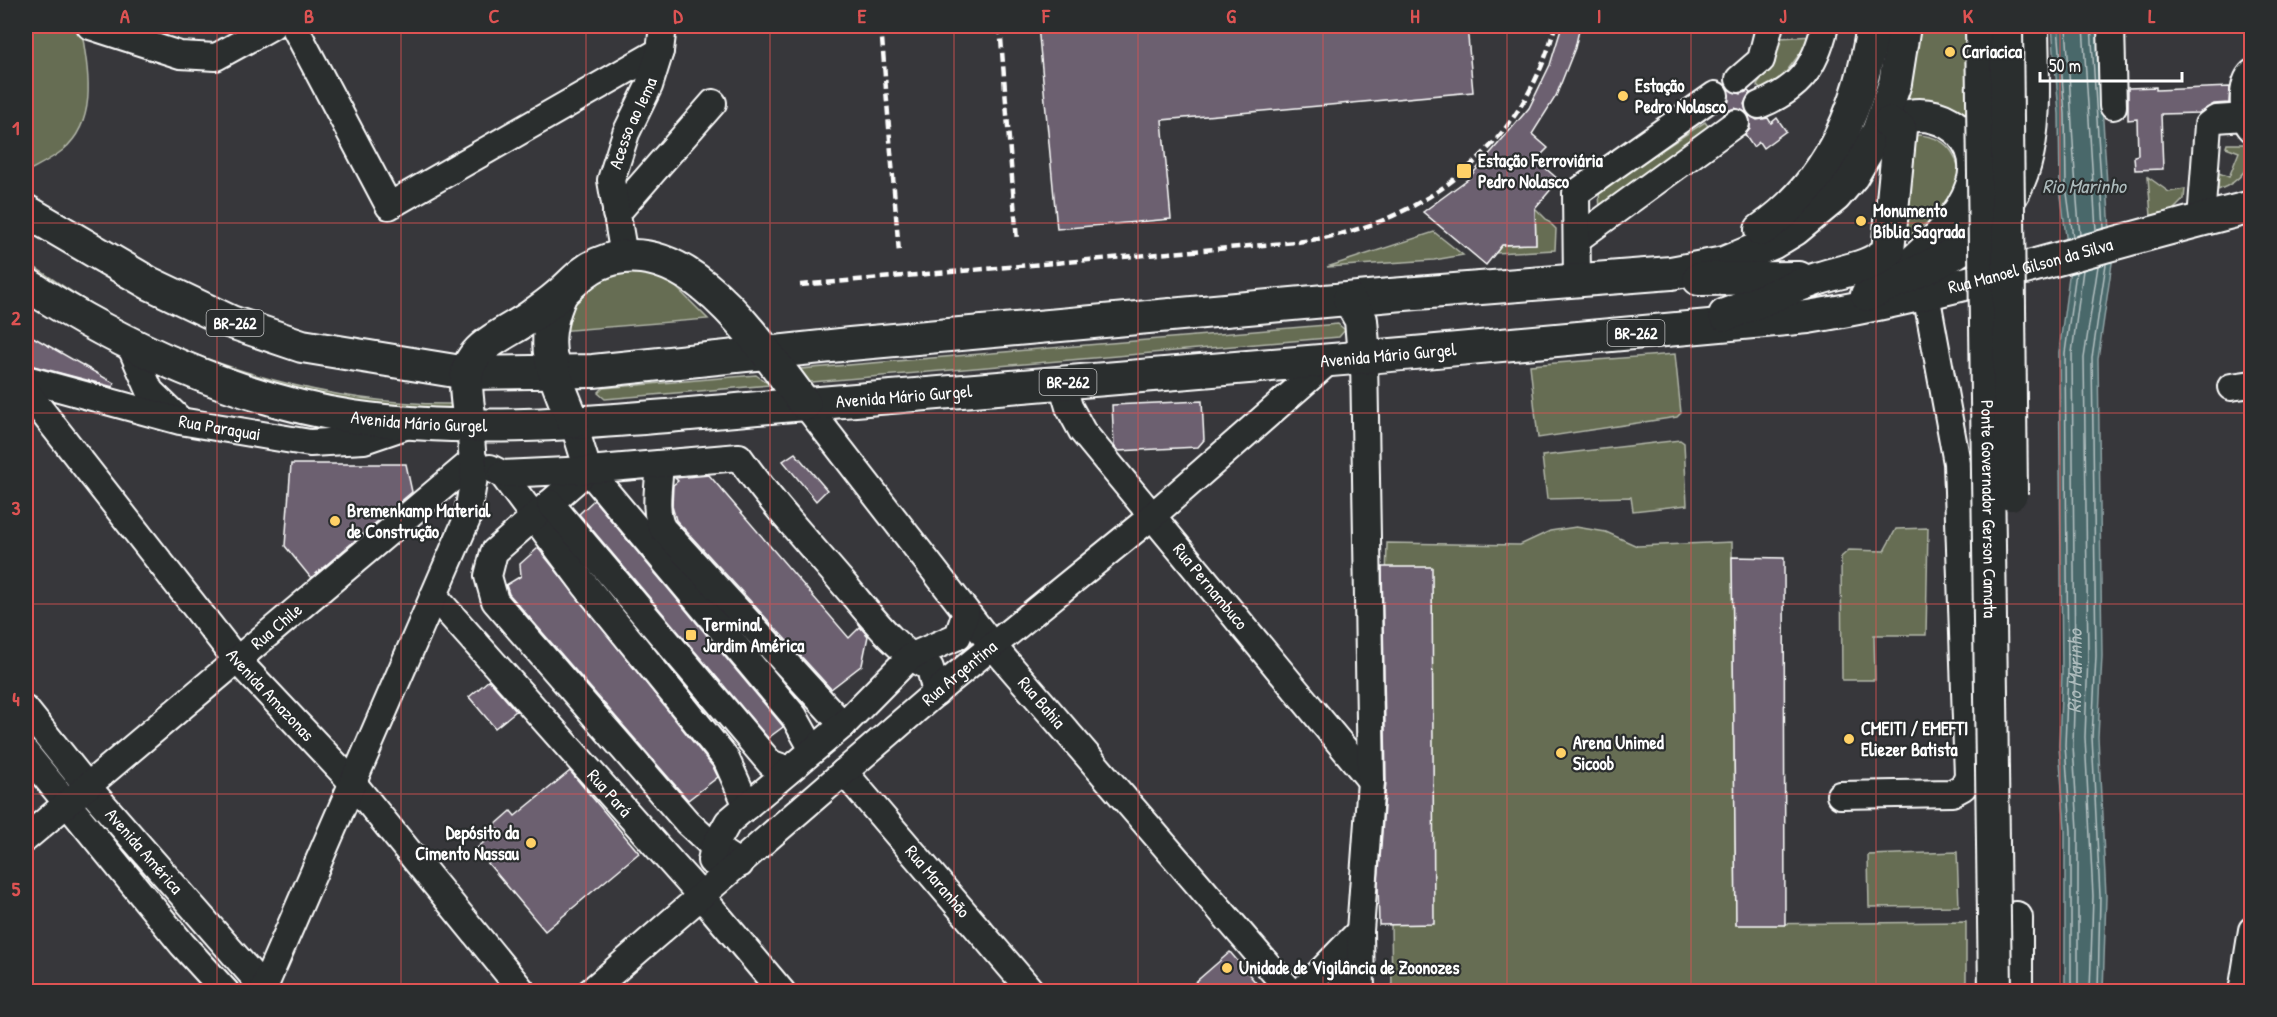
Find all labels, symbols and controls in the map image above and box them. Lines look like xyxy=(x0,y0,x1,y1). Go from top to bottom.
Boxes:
text: A xyxy=(120,2,130,29)
text: B xyxy=(304,2,314,29)
text: C xyxy=(489,2,500,29)
text: D xyxy=(673,2,683,29)
text: E xyxy=(858,2,867,29)
text: F xyxy=(1041,2,1051,29)
text: G xyxy=(1226,2,1236,29)
text: H xyxy=(1410,2,1420,29)
text: I xyxy=(1597,2,1601,29)
text: J xyxy=(1779,2,1787,29)
text: K xyxy=(1963,2,1974,29)
text: L xyxy=(2148,2,2156,29)
place label: Cariacica xyxy=(1962,39,2023,64)
marker: Cariacica xyxy=(1943,45,1957,59)
scale bar xyxy=(2040,45,2182,83)
text: 50 m xyxy=(2049,53,2081,78)
place label: Estação Pedro Nolasco xyxy=(1635,73,1727,119)
street label: Acesso ao Iema xyxy=(602,75,663,172)
marker: Estação Pedro Nolasco xyxy=(1616,89,1630,103)
text: 1 xyxy=(12,114,20,141)
place label: Estação Ferroviária Pedro Nolasco xyxy=(1478,148,1604,194)
marker: Estação Ferroviária Pedro Nolasco xyxy=(1455,162,1473,180)
water label: Rio Marinho xyxy=(2042,172,2128,199)
place label: Monumento Bíblia Sagrada xyxy=(1873,198,1966,245)
marker: Monumento Bíblia Sagrada xyxy=(1854,214,1868,228)
street label: Rua Manoel Gilson da Silva xyxy=(1946,231,2116,299)
text: 2 xyxy=(11,304,21,331)
road number: BR-262 xyxy=(206,310,264,336)
road number: BR-262 xyxy=(1608,320,1664,346)
street label: Avenida Mário Gurgel xyxy=(1319,336,1458,373)
road number: BR-262 xyxy=(1040,369,1096,395)
street label: Avenida Mário Gurgel xyxy=(835,378,973,414)
street label: Ponte Governador Gerson Camata xyxy=(1975,400,2003,618)
street label: Avenida Mário Gurgel xyxy=(350,404,488,438)
street label: Rua Paraguai xyxy=(177,408,263,446)
text: 3 xyxy=(12,494,21,521)
place label: Bremenkamp Material de Construção xyxy=(347,498,492,544)
marker: Bremenkamp Material de Construção xyxy=(328,514,342,528)
street label: Rua Pernambuco xyxy=(1168,538,1254,635)
street label: Rua Chile xyxy=(245,597,307,655)
place label: Terminal Jardim América xyxy=(702,612,805,658)
water label: Rio Marinho xyxy=(2060,627,2088,713)
marker: Terminal Jardim América xyxy=(684,628,698,642)
street label: Rua Argentina xyxy=(916,634,1002,711)
street label: Avenida Amazonas xyxy=(220,643,320,747)
street label: Rua Bahia xyxy=(1012,671,1071,734)
text: 4 xyxy=(12,685,20,712)
place label: CMEITI / EMEFTI Eliezer Batista xyxy=(1861,716,1968,762)
place label: Arena Unimed Sicoob xyxy=(1573,730,1664,776)
marker: CMEITI / EMEFTI Eliezer Batista xyxy=(1842,732,1856,746)
marker: Arena Unimed Sicoob xyxy=(1554,746,1568,760)
street label: Rua Pará xyxy=(582,763,638,822)
street label: Avenida América xyxy=(100,802,189,899)
place label: Depósito da Cimento Nassau xyxy=(415,820,520,866)
marker: Depósito da Cimento Nassau xyxy=(524,836,538,850)
street label: Rua Maranhão xyxy=(900,839,976,923)
text: 5 xyxy=(12,875,21,902)
place label: Unidade de Vigilância de Zoonozes xyxy=(1239,955,1459,981)
marker: Unidade de Vigilância de Zoonozes xyxy=(1220,961,1234,975)

